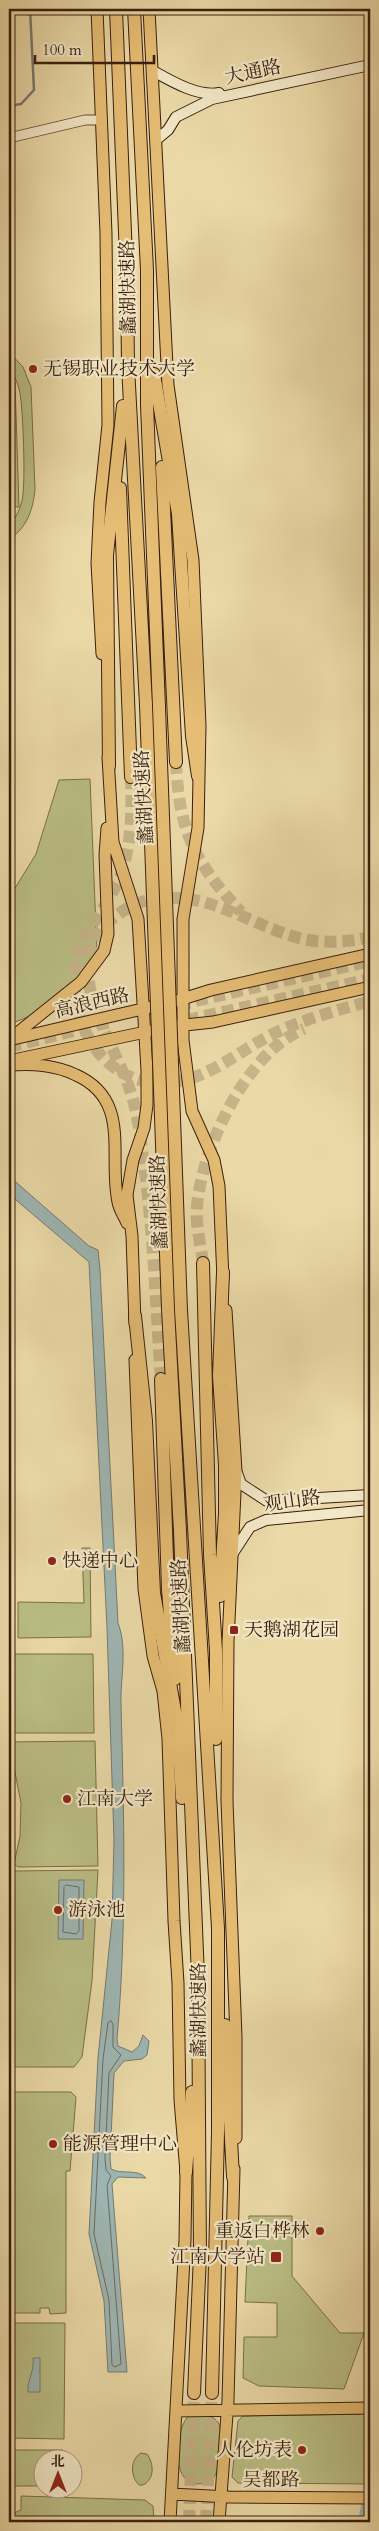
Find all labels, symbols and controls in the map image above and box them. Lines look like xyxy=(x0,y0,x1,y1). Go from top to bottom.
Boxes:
scale bar xyxy=(35,32,154,64)
text: 100 m xyxy=(42,40,82,60)
street label: 大通路 xyxy=(222,53,284,91)
street label: 蠡湖快速路 xyxy=(114,239,142,335)
place label: 无锡职业技术大学 xyxy=(43,356,195,382)
marker: 无锡职业技术大学 xyxy=(27,363,39,375)
street label: 蠡湖快速路 xyxy=(129,749,159,845)
street label: 高浪西路 xyxy=(52,982,132,1024)
street label: 蠡湖快速路 xyxy=(144,1154,174,1250)
street label: 观山路 xyxy=(262,1484,322,1518)
place label: 快递中心 xyxy=(62,1548,138,1574)
marker: 快递中心 xyxy=(46,1555,58,1567)
street label: 蠡湖快速路 xyxy=(166,1558,196,1654)
place label: 天鹅湖花园 xyxy=(244,1617,339,1643)
marker: 天鹅湖花园 xyxy=(228,1624,240,1636)
place label: 江南大学 xyxy=(77,1786,153,1812)
marker: 江南大学 xyxy=(61,1793,73,1805)
place label: 游泳池 xyxy=(68,1897,125,1923)
marker: 游泳池 xyxy=(52,1904,64,1916)
street label: 蠡湖快速路 xyxy=(186,1962,212,2058)
place label: 能源管理中心 xyxy=(63,2131,177,2157)
marker: 能源管理中心 xyxy=(47,2138,59,2150)
place label: 重返白桦林 xyxy=(215,2218,310,2244)
marker: 重返白桦林 xyxy=(314,2225,326,2237)
place label: 江南大学站 xyxy=(170,2244,265,2270)
marker: 江南大学站 xyxy=(269,2250,283,2264)
place label: 人伦坊表 xyxy=(216,2437,292,2463)
marker: 人伦坊表 xyxy=(296,2444,308,2456)
north arrow xyxy=(32,2448,82,2498)
text: 北 xyxy=(51,2452,65,2471)
street label: 吴都路 xyxy=(242,2467,300,2493)

